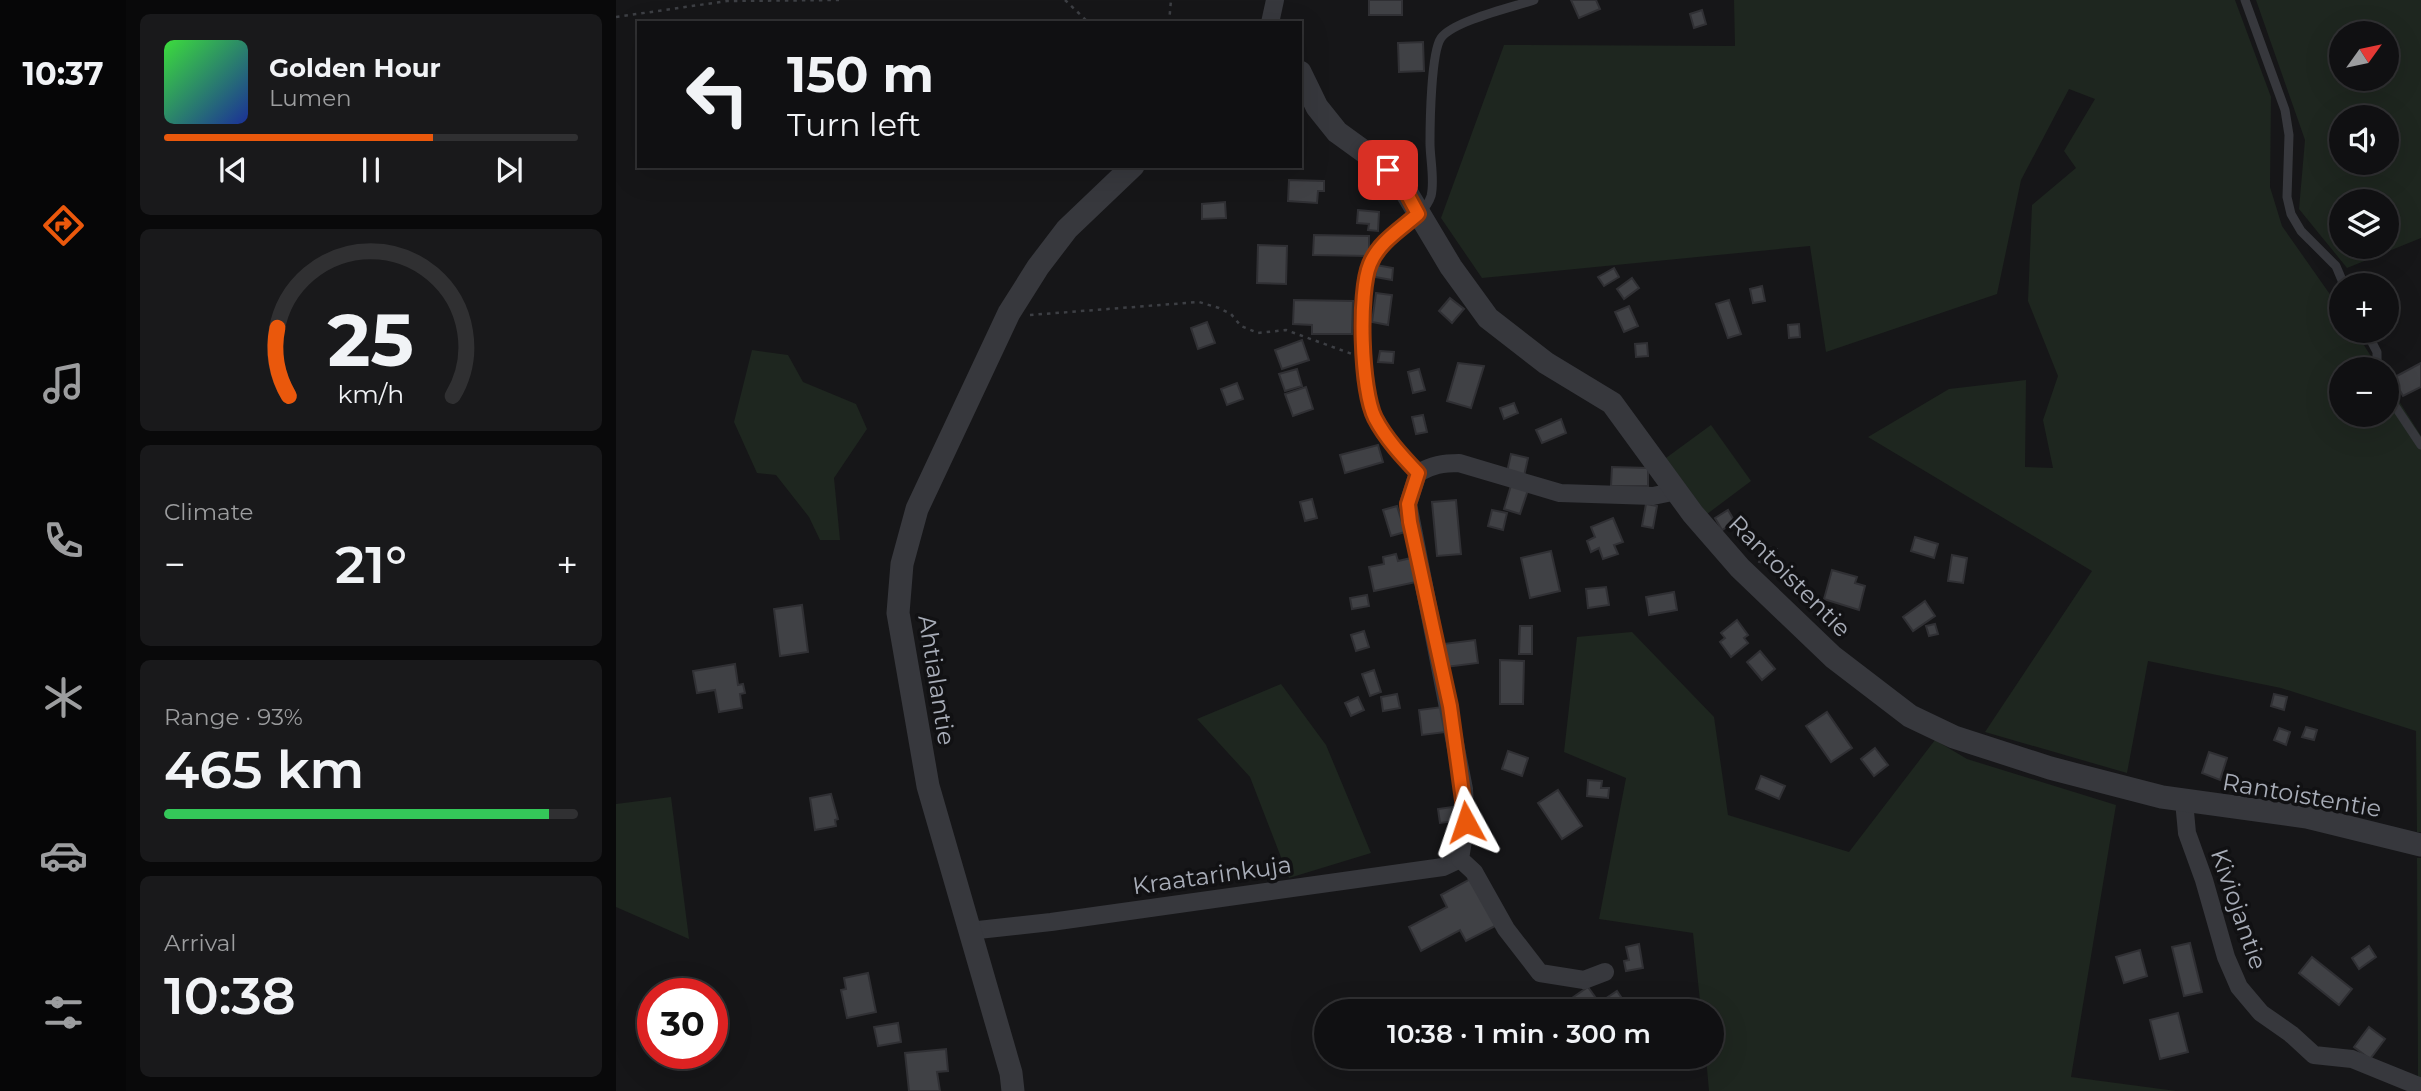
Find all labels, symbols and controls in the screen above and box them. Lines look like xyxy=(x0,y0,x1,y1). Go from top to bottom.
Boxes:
north arrow xyxy=(2329,21,2399,91)
map controls xyxy=(2329,21,2399,427)
text: 150 m xyxy=(787,45,934,104)
icon: left xyxy=(672,49,763,140)
text: Golden Hour xyxy=(269,52,441,84)
text: 10:37 xyxy=(22,54,104,93)
text: Lumen xyxy=(269,84,352,112)
text: Turn left xyxy=(787,105,921,144)
button: sound xyxy=(2329,105,2399,175)
pin xyxy=(1358,140,1418,200)
icon: previous xyxy=(214,151,252,189)
icon: pause xyxy=(352,151,390,189)
icon: next xyxy=(490,151,528,189)
icon: arrive xyxy=(1369,151,1407,189)
button: layers xyxy=(2329,189,2399,259)
icon: directions xyxy=(39,201,88,250)
button: + xyxy=(2329,273,2399,343)
text: 25 xyxy=(328,297,414,385)
button: − xyxy=(2329,357,2399,427)
icon: music xyxy=(39,359,88,408)
text: km/h xyxy=(338,379,404,409)
text: Climate xyxy=(164,498,253,526)
street label: Rantoistentie xyxy=(1723,509,1857,643)
icon: phone xyxy=(39,516,88,565)
text: 21° xyxy=(335,533,407,596)
text: − xyxy=(164,541,186,588)
text: + xyxy=(556,541,578,588)
street label: Ahtialantie xyxy=(912,613,962,747)
icon: climate xyxy=(39,673,88,722)
text: Range · 93% xyxy=(164,703,303,731)
text: 465 km xyxy=(164,738,364,801)
street label: Rantoistentie xyxy=(2220,767,2384,823)
position arrow xyxy=(1429,785,1503,859)
icon: car xyxy=(39,831,88,880)
street label: Kiviojantie xyxy=(2205,845,2273,973)
street label: Kraatarinkuja xyxy=(1131,849,1293,901)
text: Arrival xyxy=(164,929,237,957)
text: 10:38 xyxy=(164,964,296,1027)
speed limit sign: 30 xyxy=(637,978,728,1069)
icon: filters xyxy=(39,988,88,1037)
text: 10:38 · 1 min · 300 m xyxy=(1387,1018,1651,1050)

